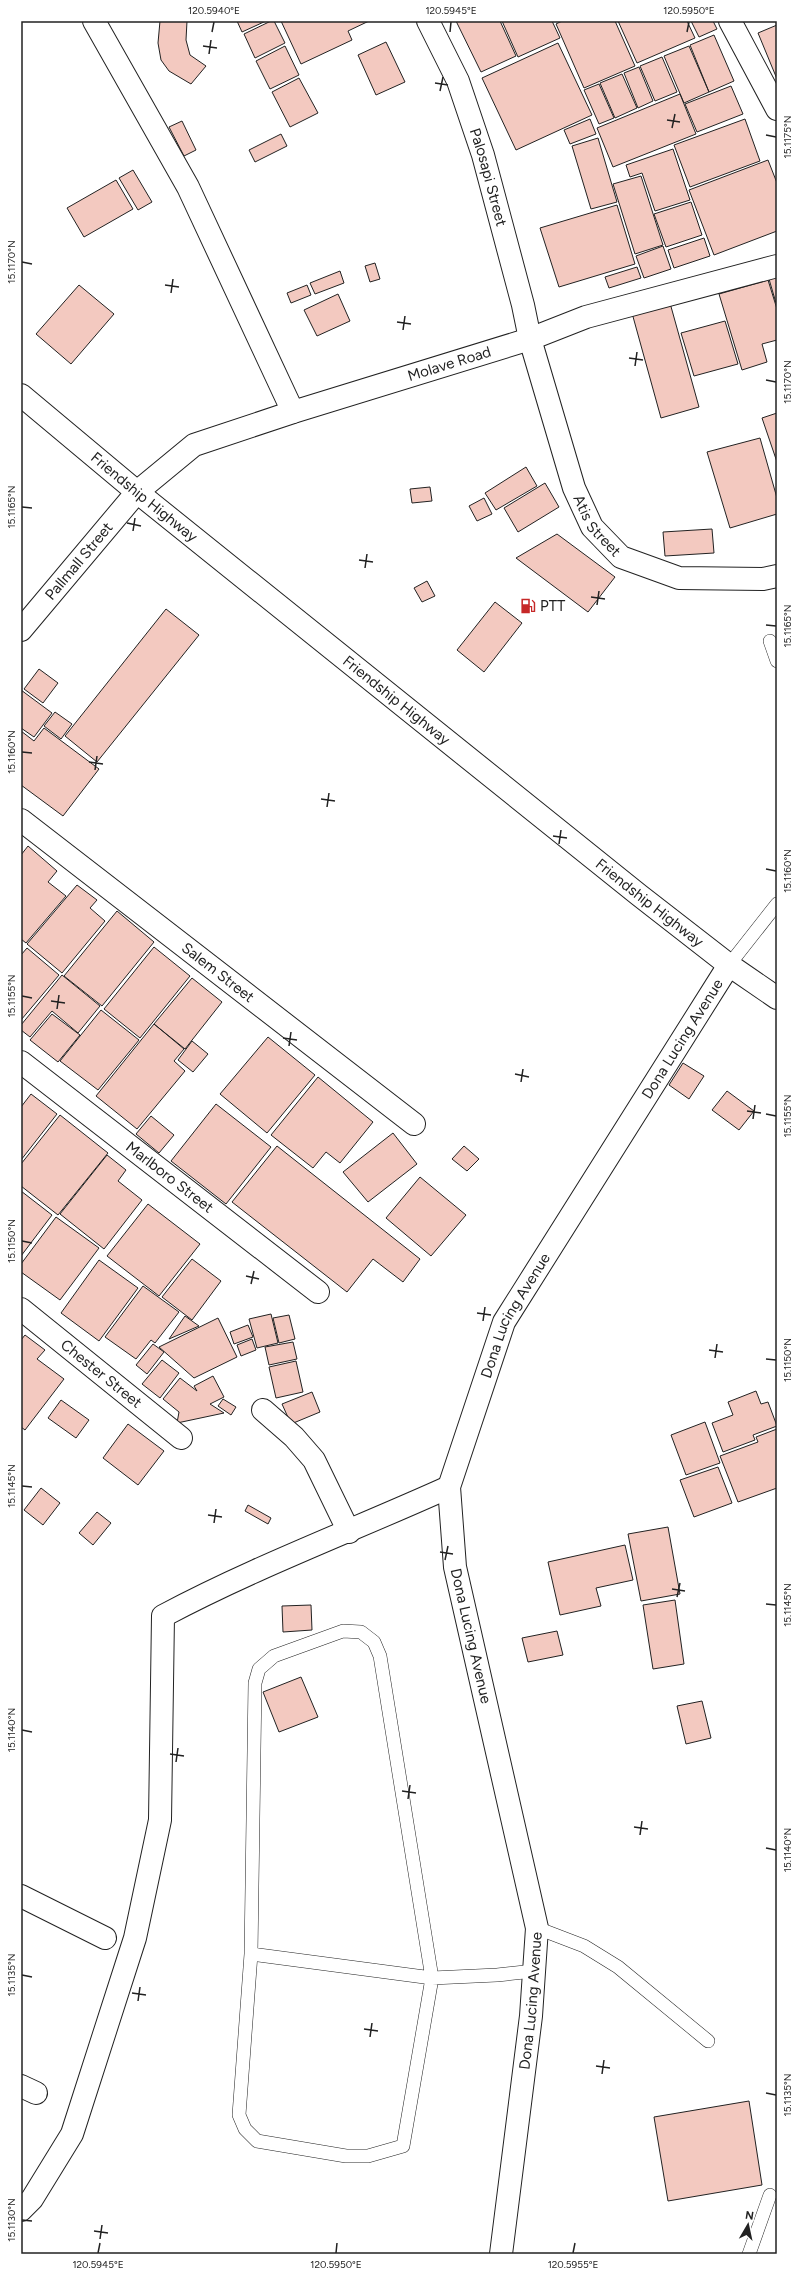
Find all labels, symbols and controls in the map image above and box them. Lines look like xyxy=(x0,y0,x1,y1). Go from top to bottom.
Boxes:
text: 120.5940°E xyxy=(188,4,240,17)
text: 120.5945°E xyxy=(425,4,477,17)
text: 120.5950°E xyxy=(663,4,715,17)
text: 15.1175°N xyxy=(781,116,794,158)
street label: Palosapi Street xyxy=(466,126,511,228)
text: 15.1170°N xyxy=(5,240,18,284)
street label: Molave Road xyxy=(405,343,493,385)
text: 15.1170°N xyxy=(781,360,794,404)
street label: Friendship Highway xyxy=(87,448,201,546)
text: 15.1165°N xyxy=(5,485,18,529)
street label: Atis Street xyxy=(569,492,625,561)
street label: Pallmall Street xyxy=(41,518,117,604)
fuel station icon: PTT xyxy=(519,597,537,615)
place label: PTT xyxy=(540,597,566,615)
text: 15.1165°N xyxy=(781,604,794,648)
street label: Friendship Highway xyxy=(339,652,454,749)
text: 15.1160°N xyxy=(5,730,18,774)
text: 15.1160°N xyxy=(781,849,794,893)
street label: Friendship Highway xyxy=(592,855,707,951)
street label: Salem Street xyxy=(178,939,258,1006)
text: 15.1155°N xyxy=(5,974,18,1018)
street label: Dona Lucing Avenue xyxy=(638,976,727,1102)
text: 15.1155°N xyxy=(781,1094,794,1138)
street label: Marlboro Street xyxy=(122,1138,217,1217)
text: 15.1150°N xyxy=(5,1219,18,1263)
street label: Dona Lucing Avenue xyxy=(477,1250,554,1380)
street label: Chester Street xyxy=(57,1336,146,1412)
text: 15.1150°N xyxy=(781,1338,794,1382)
text: 15.1145°N xyxy=(5,1464,18,1508)
street label: Dona Lucing Avenue xyxy=(447,1567,495,1705)
text: 15.1145°N xyxy=(781,1583,794,1627)
text: 15.1140°N xyxy=(5,1708,18,1752)
text: 15.1140°N xyxy=(781,1828,794,1872)
street label: Dona Lucing Avenue xyxy=(515,1931,546,2071)
text: 15.1135°N xyxy=(5,1954,18,1996)
text: 15.1135°N xyxy=(781,2074,794,2116)
text: 15.1130°N xyxy=(5,2198,18,2242)
north arrow xyxy=(728,2205,768,2245)
text: N xyxy=(744,2209,755,2223)
text: 120.5945°E xyxy=(72,2258,124,2271)
text: 120.5950°E xyxy=(310,2258,362,2271)
text: 120.5955°E xyxy=(548,2258,598,2271)

